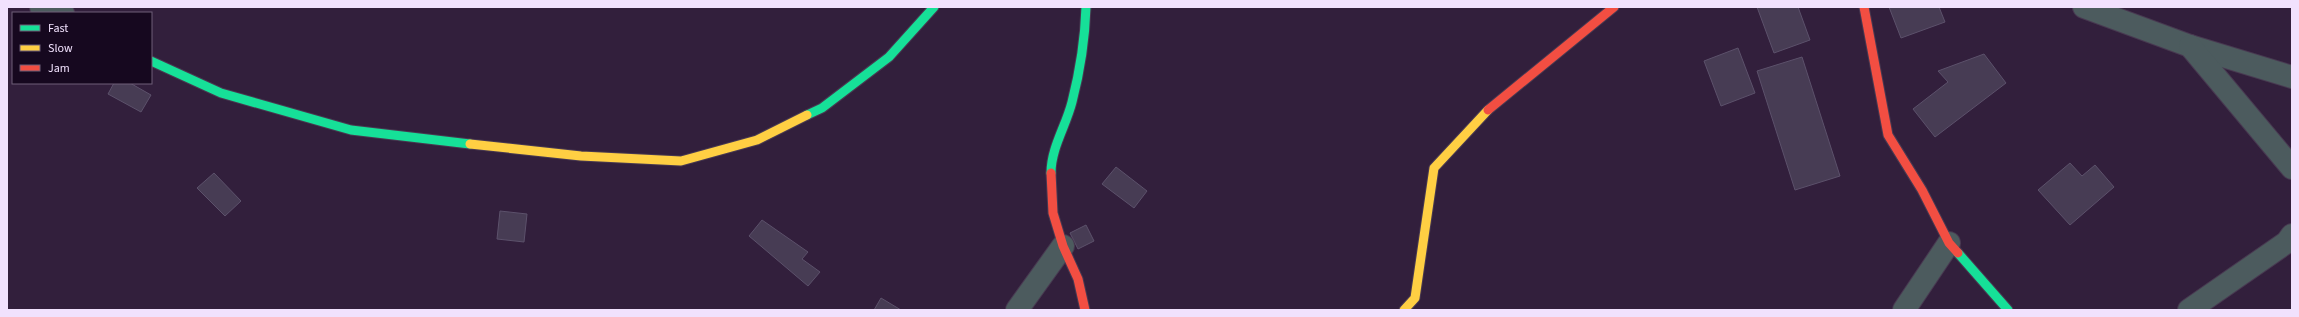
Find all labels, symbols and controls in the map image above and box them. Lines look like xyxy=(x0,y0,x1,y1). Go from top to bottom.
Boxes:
legend xyxy=(12,12,152,84)
text: Fast xyxy=(48,20,68,37)
text: Slow xyxy=(48,40,73,57)
text: Jam xyxy=(48,60,70,77)

